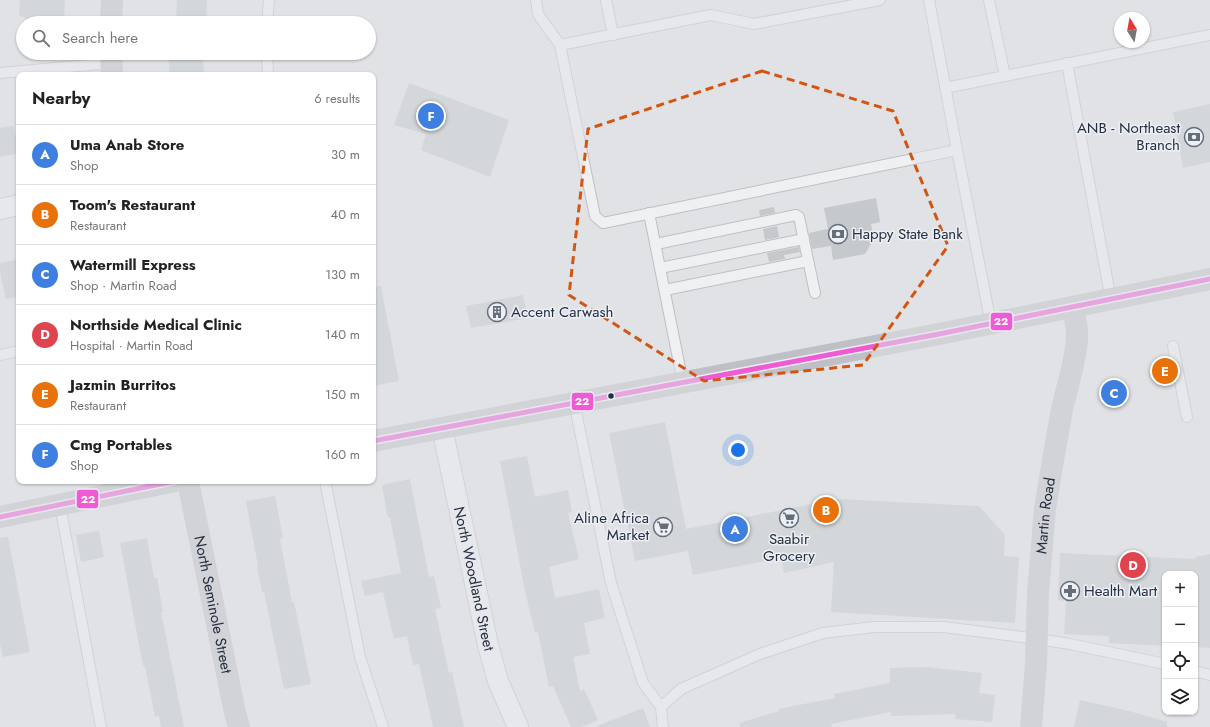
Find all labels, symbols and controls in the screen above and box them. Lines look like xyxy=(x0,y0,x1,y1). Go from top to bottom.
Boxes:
north arrow xyxy=(1114,12,1150,48)
search box xyxy=(16,16,376,60)
icon: search xyxy=(30,27,52,49)
text: Search here xyxy=(62,27,138,49)
text: Nearby xyxy=(32,86,90,110)
text: 6 results xyxy=(314,89,360,108)
pin: F xyxy=(418,101,444,131)
place label: ANB - Northeast Branch xyxy=(1077,117,1180,156)
bank icon: ANB - Northeast Branch xyxy=(1183,126,1205,148)
text: Uma Anab Store xyxy=(70,134,184,156)
text: A xyxy=(40,145,50,164)
text: 30 m xyxy=(331,145,360,164)
text: Shop xyxy=(70,156,98,175)
text: Toom's Restaurant xyxy=(70,194,195,216)
text: B xyxy=(41,205,49,224)
text: 40 m xyxy=(331,205,360,224)
text: Restaurant xyxy=(70,216,126,235)
bank icon: Happy State Bank xyxy=(827,223,849,245)
place label: Happy State Bank xyxy=(852,223,963,245)
text: Watermill Express xyxy=(70,254,196,276)
text: C xyxy=(40,265,50,284)
text: 130 m xyxy=(325,265,360,284)
text: Shop · Martin Road xyxy=(70,276,177,295)
building icon: Accent Carwash xyxy=(486,301,508,323)
place label: Accent Carwash xyxy=(511,301,613,323)
line badge: 22 xyxy=(990,312,1013,331)
text: 22 xyxy=(994,313,1008,329)
text: Northside Medical Clinic xyxy=(70,314,242,336)
text: D xyxy=(40,325,50,344)
text: 140 m xyxy=(325,325,360,344)
text: Hospital · Martin Road xyxy=(70,336,193,355)
pin: E xyxy=(1152,356,1178,386)
text: Jazmin Burritos xyxy=(70,374,176,396)
pin: C xyxy=(1101,378,1127,408)
text: E xyxy=(41,385,49,404)
text: 150 m xyxy=(325,385,360,404)
unlabelled marker xyxy=(606,391,616,401)
line badge: 22 xyxy=(571,392,594,411)
text: 22 xyxy=(575,393,589,409)
text: Restaurant xyxy=(70,396,126,415)
text: Cmg Portables xyxy=(70,434,172,456)
your location xyxy=(728,440,748,460)
text: F xyxy=(41,445,49,464)
text: 160 m xyxy=(325,445,360,464)
text: Shop xyxy=(70,456,98,475)
street label: Martin Road xyxy=(1030,476,1061,555)
line badge: 22 xyxy=(76,489,99,509)
text: 22 xyxy=(81,491,95,507)
pin: B xyxy=(813,495,839,525)
street label: North Woodland Street xyxy=(448,504,500,654)
place label: Aline Africa Market xyxy=(574,507,649,546)
supermarket icon: Saabir Grocery xyxy=(778,507,800,529)
pin: A xyxy=(722,514,748,544)
supermarket icon: Aline Africa Market xyxy=(652,516,674,538)
place label: Saabir Grocery xyxy=(763,528,815,567)
street label: North Seminole Street xyxy=(188,534,238,676)
pin: D xyxy=(1120,550,1146,580)
map controls xyxy=(1162,571,1198,715)
button: + xyxy=(1162,571,1198,607)
pharmacy icon: Health Mart xyxy=(1059,580,1081,602)
place label: Health Mart xyxy=(1084,580,1158,602)
button: − xyxy=(1162,607,1198,643)
button: locate xyxy=(1162,643,1198,679)
button: layers xyxy=(1162,679,1198,715)

